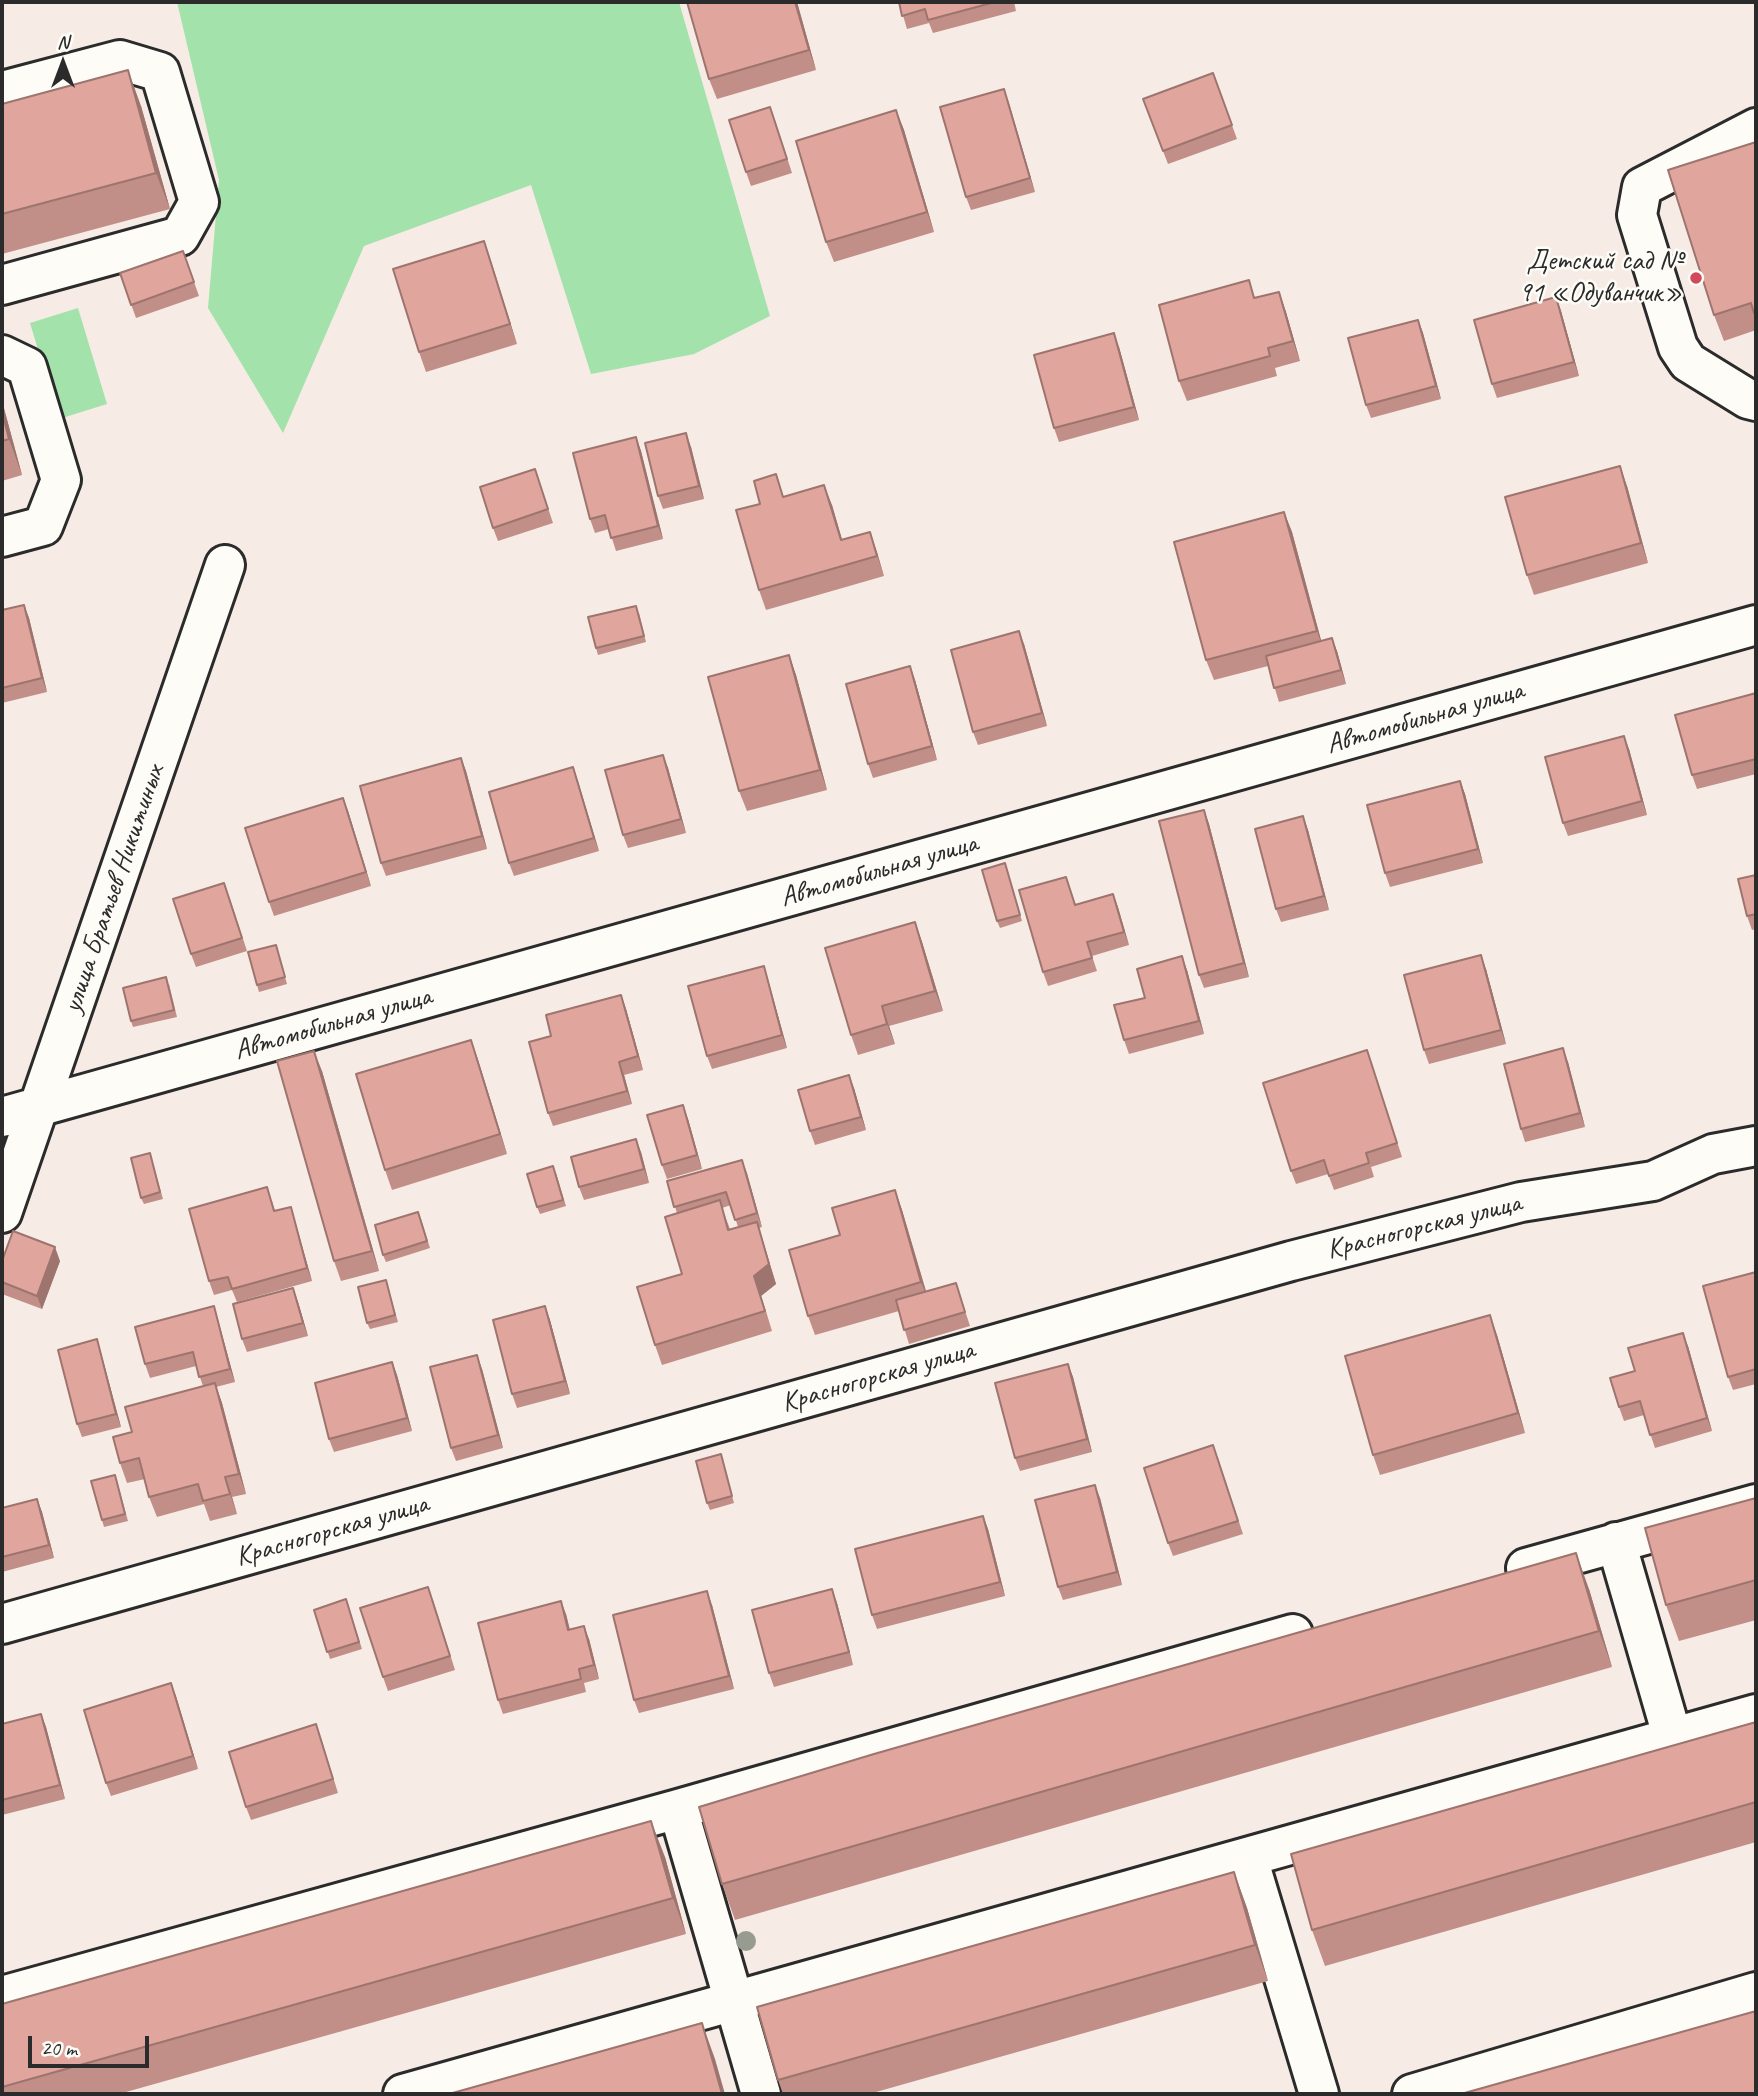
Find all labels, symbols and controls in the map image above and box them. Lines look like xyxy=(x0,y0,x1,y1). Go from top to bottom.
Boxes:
north arrow xyxy=(28,28,98,98)
text: N xyxy=(57,30,69,54)
place label: Детский сад № 91 «Одуванчик» xyxy=(1519,245,1682,311)
marker: Детский сад № 91 «Одуванчик» xyxy=(1688,270,1704,286)
street label: Автомобильная улица xyxy=(1323,674,1527,762)
street label: улица Братьев Никитиных xyxy=(56,761,172,1017)
street label: Автомобильная улица xyxy=(777,827,981,915)
street label: Автомобильная улица xyxy=(231,980,435,1068)
street label: Красногорская улица xyxy=(1323,1187,1525,1267)
street label: Красногорская улица xyxy=(778,1333,978,1421)
street label: Красногорская улица xyxy=(232,1487,432,1575)
scale bar xyxy=(32,2022,152,2066)
text: 20 m xyxy=(41,2035,77,2061)

